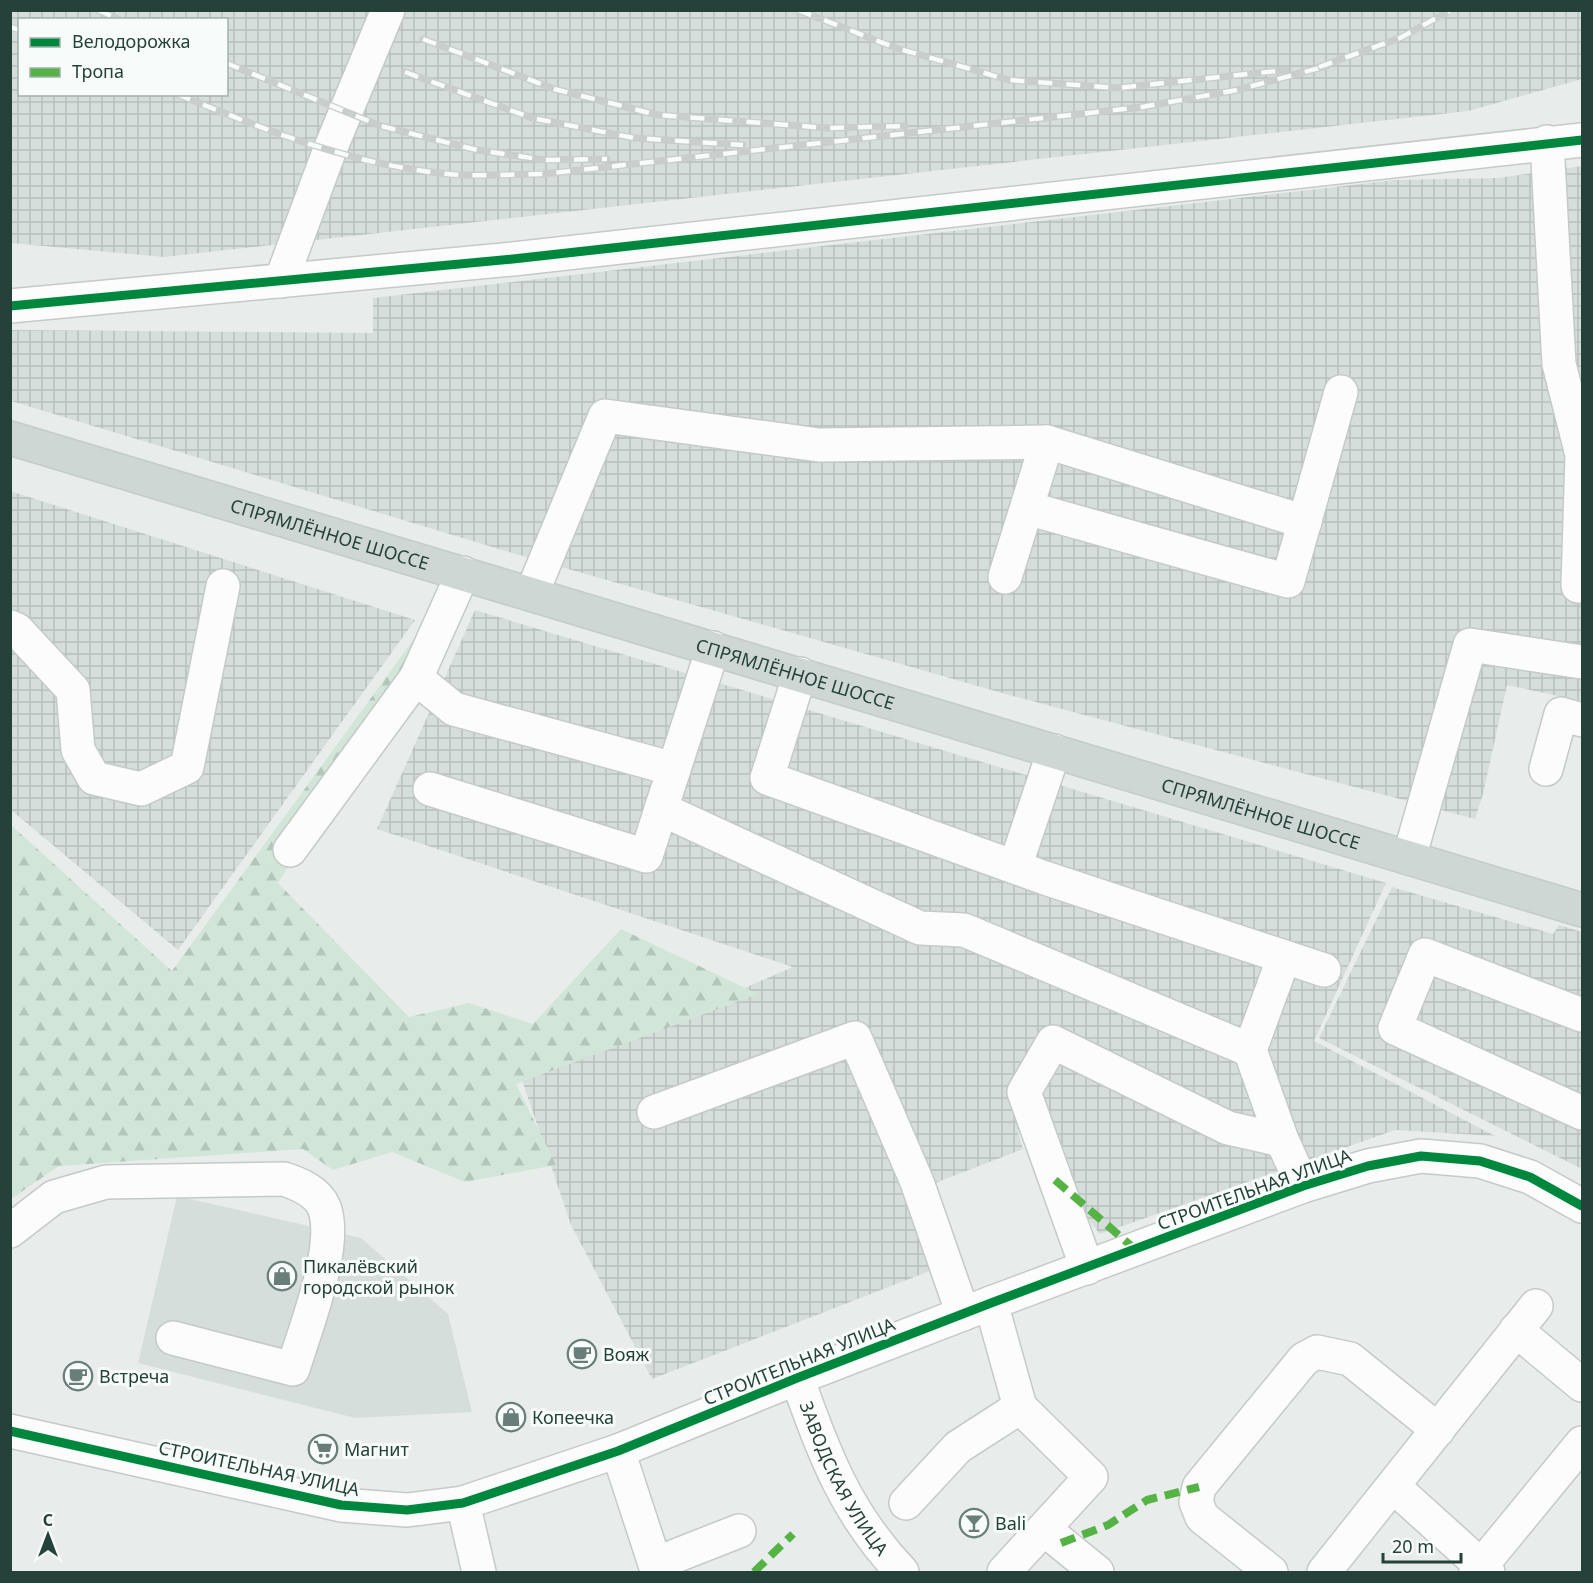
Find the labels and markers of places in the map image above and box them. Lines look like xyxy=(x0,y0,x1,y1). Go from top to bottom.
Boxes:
place label: Пикалёвский городской рынок xyxy=(303,1254,455,1299)
shop icon: Пикалёвский городской рынок xyxy=(266,1260,298,1292)
cafe icon: Вояж xyxy=(566,1338,598,1370)
place label: Вояж xyxy=(603,1342,650,1366)
cafe icon: Встреча xyxy=(62,1360,94,1392)
place label: Встреча xyxy=(99,1364,169,1388)
shop icon: Копеечка xyxy=(495,1401,527,1433)
place label: Копеечка xyxy=(532,1405,614,1429)
supermarket icon: Магнит xyxy=(307,1433,339,1465)
place label: Магнит xyxy=(344,1437,409,1461)
bar icon: Bali xyxy=(958,1507,990,1539)
place label: Bali xyxy=(995,1511,1026,1535)

